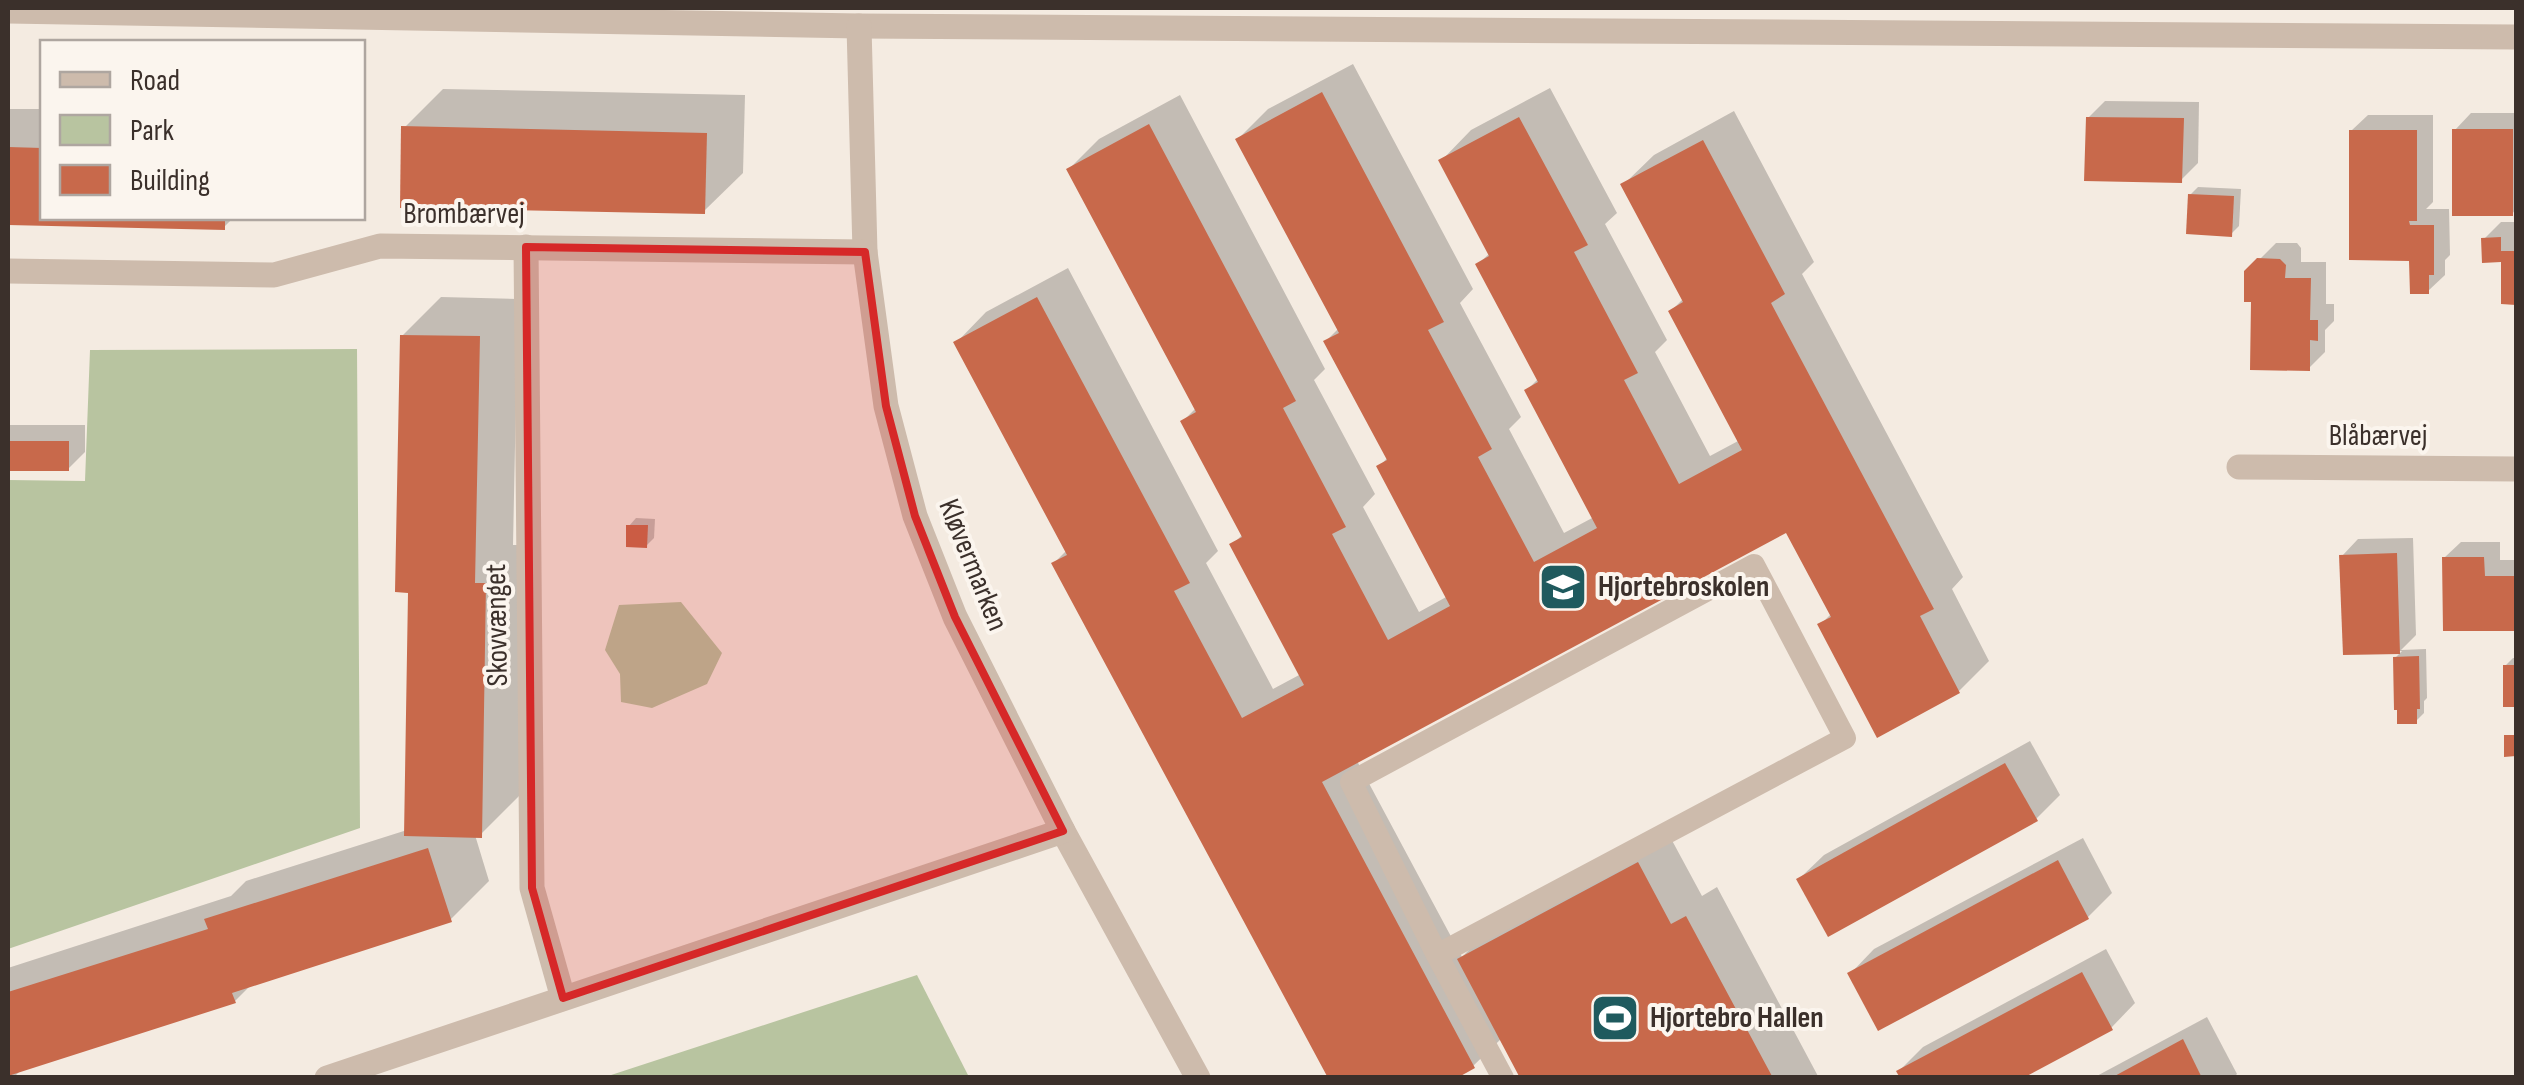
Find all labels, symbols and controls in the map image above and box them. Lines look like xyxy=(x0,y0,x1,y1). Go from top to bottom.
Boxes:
legend xyxy=(40,40,365,220)
text: Road xyxy=(130,63,180,99)
text: Park xyxy=(130,113,174,149)
text: Building xyxy=(130,163,210,199)
street label: Brombærvej xyxy=(403,196,525,232)
street label: Blåbærvej xyxy=(2329,418,2427,454)
street label: Kløvermarken xyxy=(930,494,1016,636)
school or university icon: Hjortebroskolen xyxy=(1537,561,1589,613)
street label: Skovvænget xyxy=(478,563,516,687)
place label: Hjortebroskolen xyxy=(1598,569,1769,605)
sports icon: Hjortebro Hallen xyxy=(1589,992,1641,1044)
place label: Hjortebro Hallen xyxy=(1650,1000,1824,1036)

